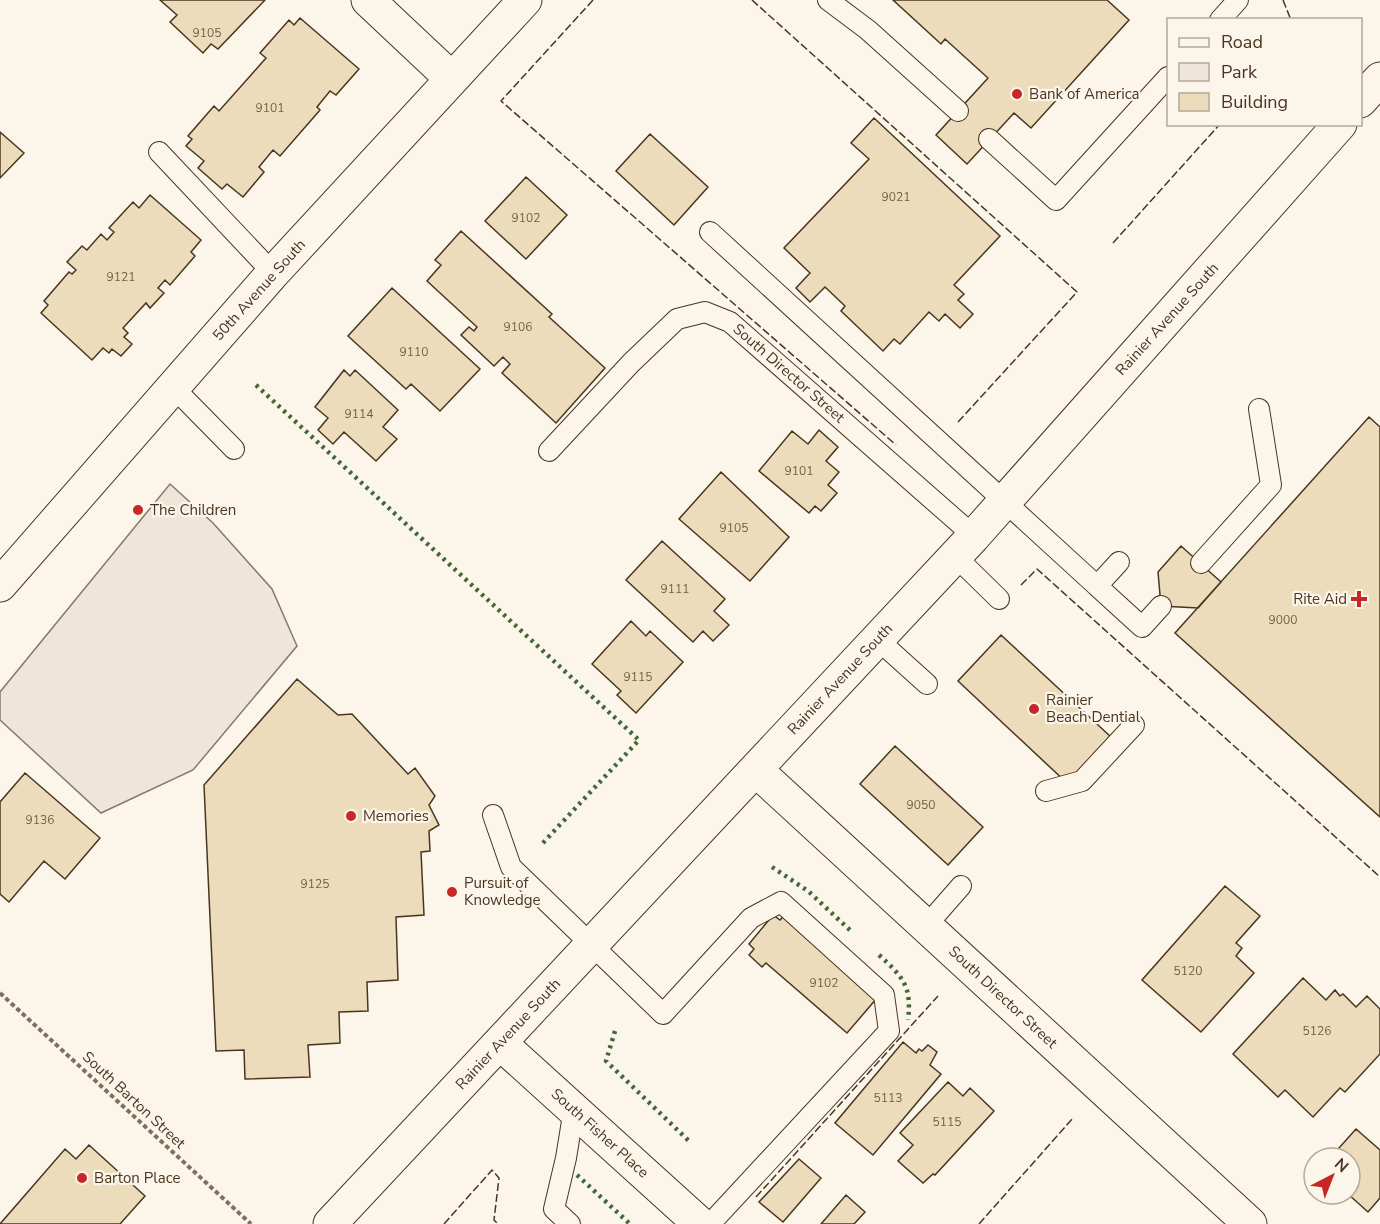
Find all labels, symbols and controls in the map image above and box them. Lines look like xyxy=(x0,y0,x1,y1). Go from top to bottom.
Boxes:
legend xyxy=(1167,18,1362,126)
house number: 9105 xyxy=(193,25,221,41)
text: Road xyxy=(1221,30,1263,54)
text: Park xyxy=(1221,60,1258,84)
place label: Bank of America xyxy=(1029,84,1140,104)
marker: Bank of America xyxy=(1010,87,1024,101)
text: Building xyxy=(1221,90,1288,114)
house number: 9101 xyxy=(256,100,284,116)
house number: 9021 xyxy=(882,189,910,205)
house number: 9102 xyxy=(512,210,540,226)
street label: 50th Avenue South xyxy=(208,235,310,345)
street label: Rainier Avenue South xyxy=(1111,258,1223,380)
house number: 9121 xyxy=(107,269,135,285)
house number: 9106 xyxy=(504,319,532,335)
street label: South Director Street xyxy=(729,319,850,428)
house number: 9110 xyxy=(400,344,428,360)
house number: 9114 xyxy=(345,406,373,422)
house number: 9101 xyxy=(785,463,813,479)
place label: The Children xyxy=(150,500,236,520)
marker: The Children xyxy=(131,503,145,517)
house number: 9105 xyxy=(720,520,748,536)
house number: 9111 xyxy=(661,581,689,597)
place label: Rite Aid xyxy=(1293,589,1347,609)
marker: Rite Aid xyxy=(1352,592,1366,606)
house number: 9000 xyxy=(1269,612,1297,628)
street label: Rainier Avenue South xyxy=(783,619,897,739)
house number: 9115 xyxy=(624,669,652,685)
place label: Rainier Beach Dential xyxy=(1046,690,1141,727)
marker: Rainier Beach Dential xyxy=(1027,702,1041,716)
house number: 9050 xyxy=(907,797,935,813)
place label: Memories xyxy=(363,806,429,826)
marker: Memories xyxy=(344,809,358,823)
house number: 9136 xyxy=(26,812,54,828)
place label: Pursuit of Knowledge xyxy=(464,873,541,910)
house number: 9125 xyxy=(301,876,329,892)
marker: Pursuit of Knowledge xyxy=(445,885,459,899)
street label: South Director Street xyxy=(944,941,1062,1053)
house number: 5120 xyxy=(1174,963,1202,979)
street label: Rainier Avenue South xyxy=(451,974,565,1094)
house number: 9102 xyxy=(810,975,838,991)
house number: 5126 xyxy=(1303,1023,1331,1039)
street label: South Barton Street xyxy=(78,1047,190,1154)
street label: South Fisher Place xyxy=(547,1084,653,1182)
house number: 5113 xyxy=(874,1090,902,1106)
house number: 5115 xyxy=(933,1114,961,1130)
north arrow xyxy=(1302,1146,1362,1206)
text: N xyxy=(1330,1153,1353,1178)
place label: Barton Place xyxy=(94,1168,180,1188)
marker: Barton Place xyxy=(75,1171,89,1185)

